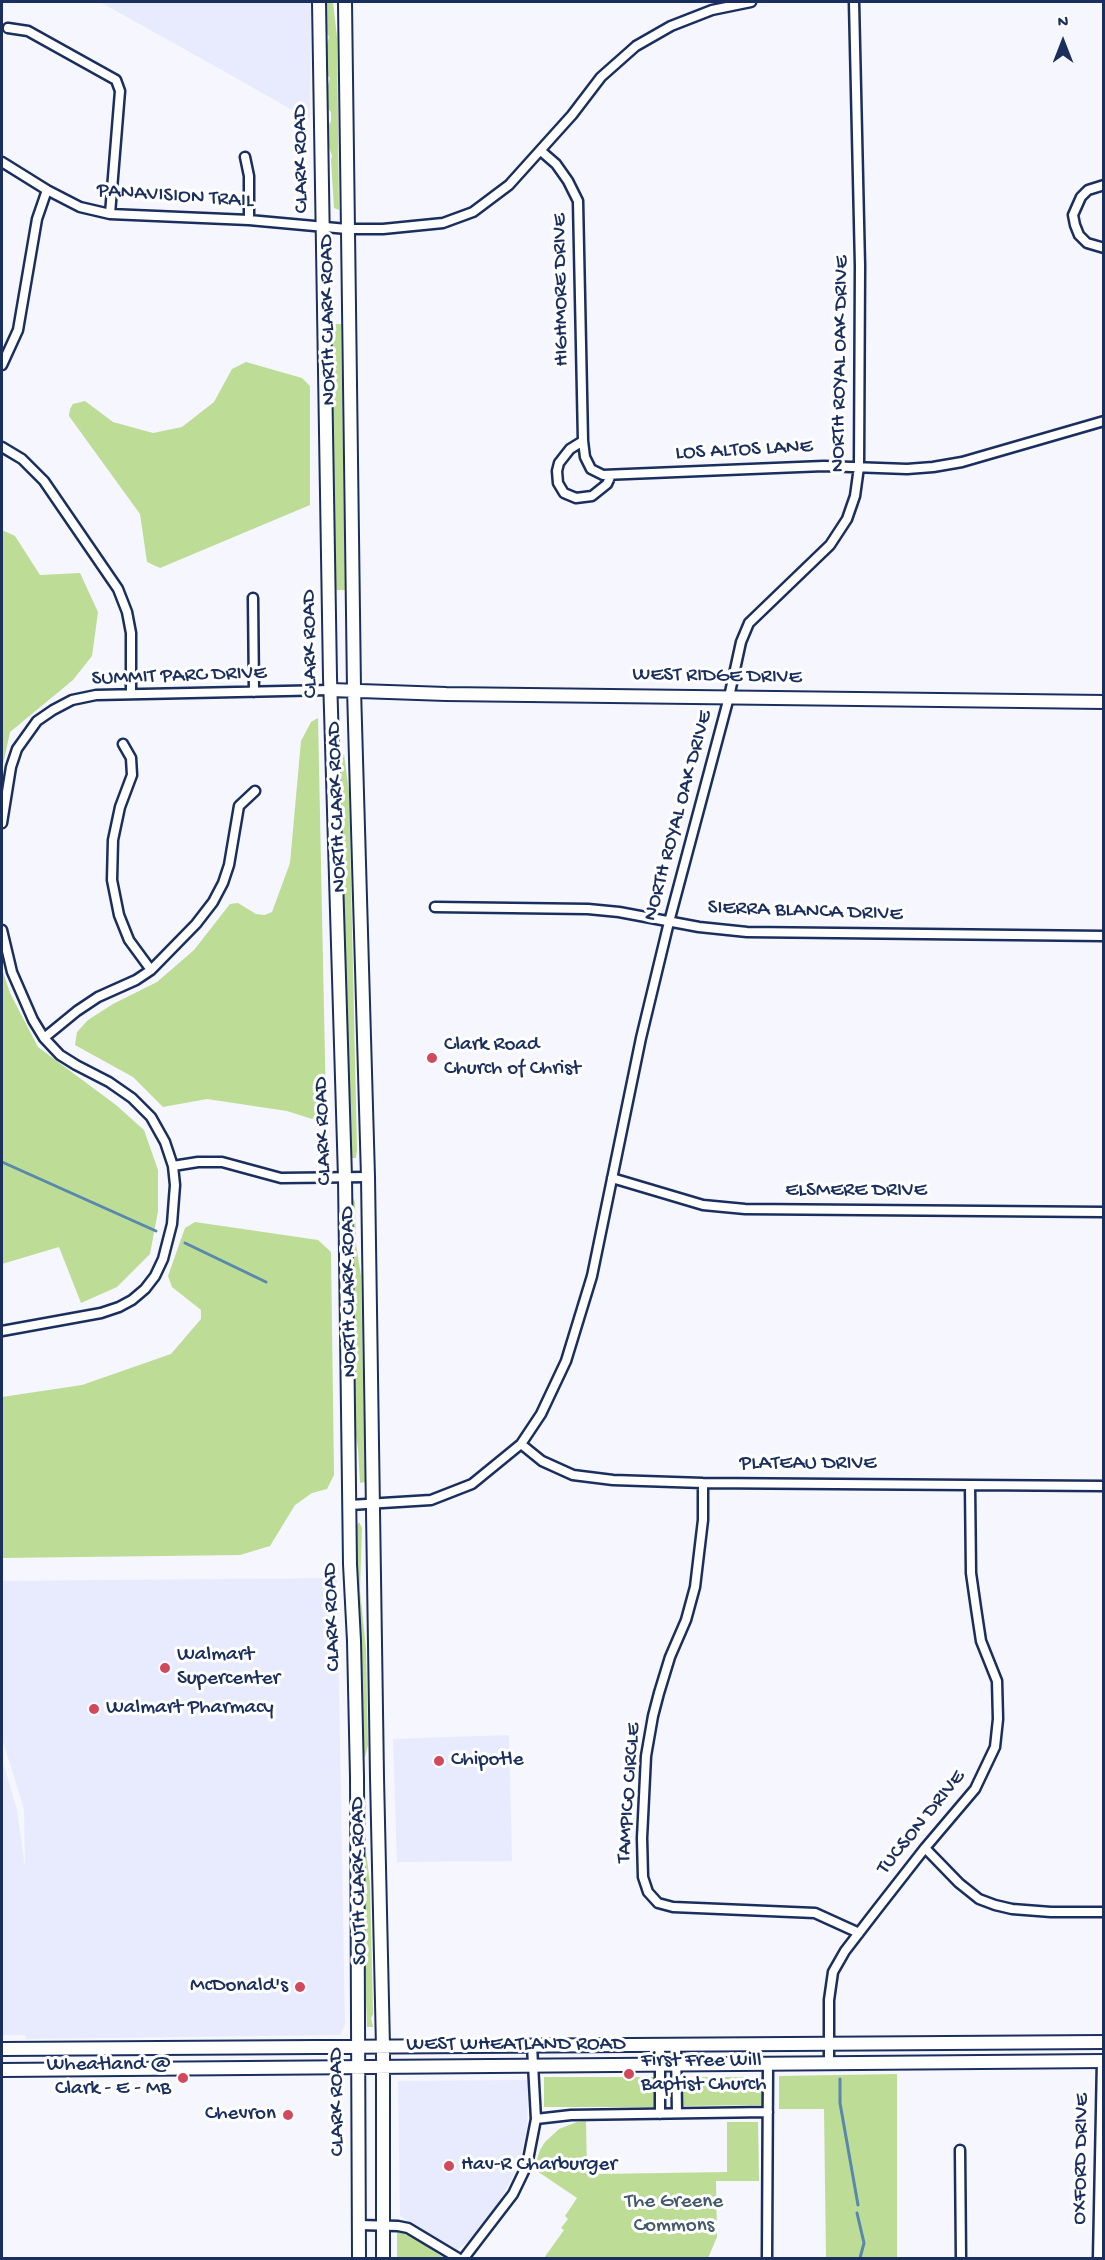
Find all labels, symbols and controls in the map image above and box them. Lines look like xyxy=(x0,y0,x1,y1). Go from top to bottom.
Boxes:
north arrow xyxy=(1033,12,1093,72)
text: N xyxy=(1058,14,1068,33)
street label: CLARK ROAD xyxy=(288,104,316,214)
street label: PANAVISION TRAIL xyxy=(96,179,254,215)
street label: HIGHMORE DRIVE xyxy=(548,213,576,367)
street label: NORTH CLARK ROAD xyxy=(315,234,343,406)
street label: NORTH ROYAL OAK DRIVE xyxy=(827,255,855,473)
street label: LOS ALTOS LANE xyxy=(675,435,813,467)
street label: CLARK ROAD xyxy=(297,589,325,699)
street label: SUMMIT PARC DRIVE xyxy=(91,661,267,693)
street label: WEST RIDGE DRIVE xyxy=(632,663,802,691)
street label: NORTH ROYAL OAK DRIVE xyxy=(639,708,719,924)
street label: NORTH CLARK ROAD xyxy=(322,721,354,893)
street label: SIERRA BLANCA DRIVE xyxy=(707,896,903,928)
place label: Clark Road Church of Christ xyxy=(444,1033,581,1083)
marker: Clark Road Church of Christ xyxy=(425,1051,439,1065)
street label: CLARK ROAD xyxy=(310,1076,338,1186)
street label: ELSMERE DRIVE xyxy=(785,1179,927,1205)
street label: NORTH CLARK ROAD xyxy=(336,1206,364,1378)
street label: PLATEAU DRIVE xyxy=(740,1452,876,1478)
street label: CLARK ROAD xyxy=(319,1562,347,1672)
place label: Walmart Supercenter xyxy=(177,1643,280,1693)
marker: Walmart Supercenter xyxy=(158,1661,172,1675)
place label: Walmart Pharmacy xyxy=(106,1696,274,1722)
marker: Walmart Pharmacy xyxy=(87,1702,101,1716)
street label: TAMPICO CIRCLE xyxy=(613,1722,647,1864)
place label: Chipotle xyxy=(451,1748,523,1774)
marker: Chipotle xyxy=(432,1754,446,1768)
street label: TUCSON DRIVE xyxy=(872,1766,972,1880)
street label: SOUTH CLARK ROAD xyxy=(346,1797,374,1965)
place label: McDonald's xyxy=(190,1974,288,2000)
marker: McDonald's xyxy=(293,1980,307,1994)
street label: WEST WHEATLAND ROAD xyxy=(406,2033,626,2059)
street label: CLARK ROAD xyxy=(324,2047,352,2157)
place label: First Free Will Baptist Church xyxy=(641,2049,766,2099)
place label: Wheatland @ Clark - E - MB xyxy=(47,2053,171,2103)
marker: First Free Will Baptist Church xyxy=(622,2067,636,2081)
marker: Wheatland @ Clark - E - MB xyxy=(176,2071,190,2085)
street label: OXFORD DRIVE xyxy=(1068,2093,1096,2225)
place label: Chevron xyxy=(205,2102,276,2128)
marker: Chevron xyxy=(281,2108,295,2122)
place label: Hav-R Charburger xyxy=(461,2153,617,2179)
marker: Hav-R Charburger xyxy=(442,2159,456,2173)
park label: The Greene Commons xyxy=(625,2190,723,2240)

